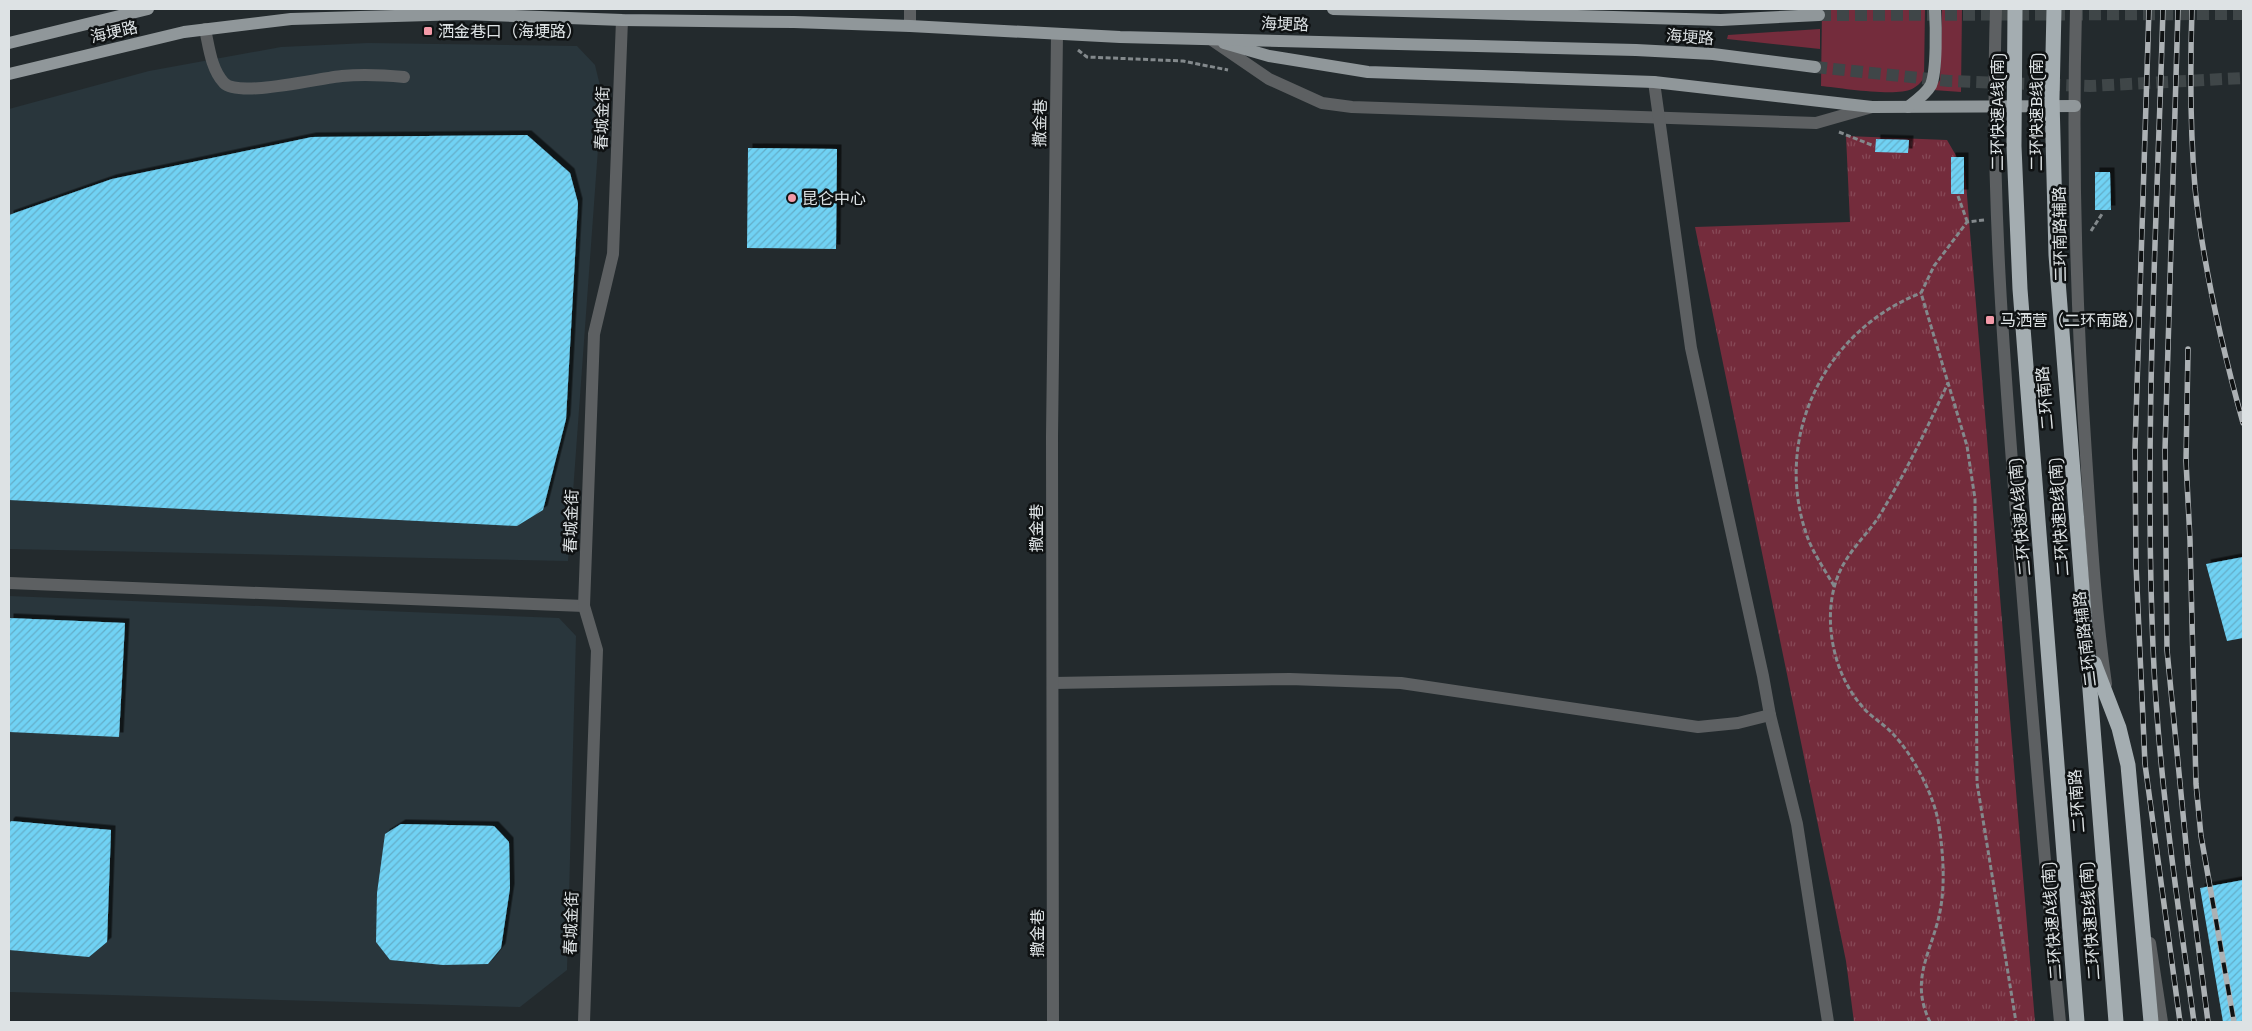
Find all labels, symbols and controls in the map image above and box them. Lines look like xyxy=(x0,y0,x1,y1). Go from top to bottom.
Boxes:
street label: 海埂路 xyxy=(1261,13,1309,35)
street label: 海埂路 xyxy=(88,16,140,48)
place label: 洒金巷口（海埂路） xyxy=(438,21,582,42)
marker: 洒金巷口（海埂路） xyxy=(422,25,434,37)
street label: 海埂路 xyxy=(1665,25,1715,49)
street label: 二环快速A线(南) xyxy=(1987,53,2008,171)
street label: 二环快速B线(南) xyxy=(2026,53,2047,171)
street label: 春城金街 xyxy=(590,86,614,150)
street label: 撒金巷 xyxy=(1029,99,1051,147)
street label: 二环南路辅路 xyxy=(2049,186,2071,282)
place label: 昆仑中心 xyxy=(802,188,866,209)
marker: 昆仑中心 xyxy=(786,192,798,204)
place label: 马洒营（二环南路） xyxy=(2000,310,2144,331)
marker: 马洒营（二环南路） xyxy=(1984,314,1996,326)
street label: 二环南路 xyxy=(2032,365,2058,431)
street label: 二环快速A线(南) xyxy=(2004,457,2036,577)
street label: 二环快速B线(南) xyxy=(2044,457,2074,577)
street label: 春城金街 xyxy=(559,489,583,553)
street label: 撒金巷 xyxy=(1026,504,1047,552)
street label: 二环南路辅路 xyxy=(2069,590,2101,688)
street label: 二环南路 xyxy=(2064,768,2090,834)
street label: 二环快速A线(南) xyxy=(2037,861,2067,981)
street label: 二环快速B线(南) xyxy=(2075,861,2105,981)
street label: 春城金街 xyxy=(559,891,583,955)
street label: 撒金巷 xyxy=(1027,909,1048,957)

